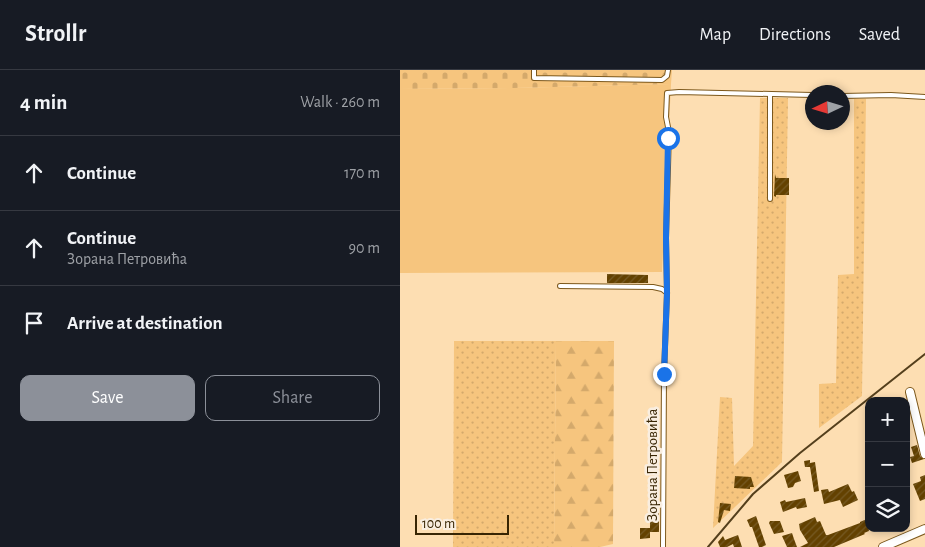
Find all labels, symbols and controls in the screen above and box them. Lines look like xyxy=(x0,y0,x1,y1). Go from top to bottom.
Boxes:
text: Strollr xyxy=(25,22,86,46)
text: Map xyxy=(700,26,731,44)
text: Directions xyxy=(759,26,831,44)
text: Saved xyxy=(859,26,900,44)
north arrow xyxy=(805,85,850,130)
text: 4 min xyxy=(20,92,67,113)
text: Walk · 260 m xyxy=(300,94,380,110)
route start xyxy=(657,127,680,150)
icon: ahead xyxy=(20,159,48,187)
text: Continue xyxy=(67,164,136,183)
text: 170 m xyxy=(344,165,380,181)
text: Continue xyxy=(67,229,136,248)
icon: ahead xyxy=(20,234,48,262)
text: 90 m xyxy=(349,240,380,256)
text: Зорана Петровића xyxy=(67,251,187,267)
icon: arrive xyxy=(20,309,48,337)
text: Arrive at destination xyxy=(67,314,223,333)
route end xyxy=(653,363,676,386)
button: Save xyxy=(20,375,195,421)
button: Share xyxy=(205,375,380,421)
map controls xyxy=(865,397,910,532)
button: + xyxy=(865,397,910,442)
street label: Зорана Петровића xyxy=(645,409,660,521)
button: − xyxy=(865,442,910,487)
button: layers xyxy=(865,487,910,532)
scale bar xyxy=(415,512,509,535)
text: 100 m xyxy=(422,517,455,531)

